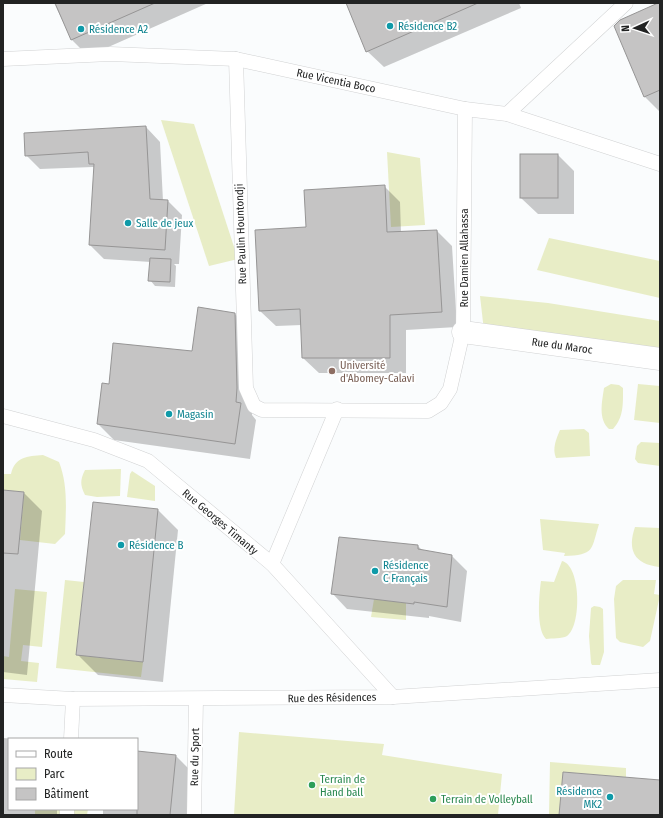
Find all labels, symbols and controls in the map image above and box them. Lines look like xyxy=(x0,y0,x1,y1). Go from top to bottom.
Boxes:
north arrow xyxy=(615,8,655,48)
place label: Résidence B2 xyxy=(398,20,457,33)
marker: Résidence B2 xyxy=(385,21,395,31)
place label: Résidence A2 xyxy=(89,23,148,36)
marker: Résidence A2 xyxy=(76,24,86,34)
text: N xyxy=(619,25,632,32)
street label: Rue Vicentia Boco xyxy=(295,66,377,96)
street label: Rue Paulin Hountondji xyxy=(233,183,249,285)
street label: Rue Damien Allahassa xyxy=(458,208,471,308)
place label: Salle de jeux xyxy=(136,217,193,230)
marker: Salle de jeux xyxy=(123,218,133,228)
street label: Rue du Maroc xyxy=(531,335,594,357)
place label: Université d'Abomey-Calavi xyxy=(340,359,415,385)
marker: Université d'Abomey-Calavi xyxy=(327,366,337,376)
place label: Magasin xyxy=(177,408,214,421)
marker: Magasin xyxy=(164,409,174,419)
street label: Rue Georges Timanty xyxy=(180,487,261,557)
place label: Résidence B xyxy=(129,539,183,552)
marker: Résidence B xyxy=(116,540,126,550)
place label: Résidence C Français xyxy=(383,559,429,585)
marker: Résidence C Français xyxy=(370,566,380,576)
street label: Rue des Résidences xyxy=(287,691,377,705)
street label: Rue du Sport xyxy=(188,727,202,786)
legend xyxy=(8,738,138,810)
text: Route xyxy=(44,747,73,761)
text: Parc xyxy=(44,767,65,781)
place label: Terrain de Hand ball xyxy=(320,773,365,799)
marker: Terrain de Hand ball xyxy=(307,780,317,790)
place label: Résidence MK2 xyxy=(556,785,602,811)
text: Bâtiment xyxy=(44,787,89,801)
marker: Résidence MK2 xyxy=(605,792,615,802)
place label: Terrain de Volleyball xyxy=(441,793,533,806)
marker: Terrain de Volleyball xyxy=(428,794,438,804)

